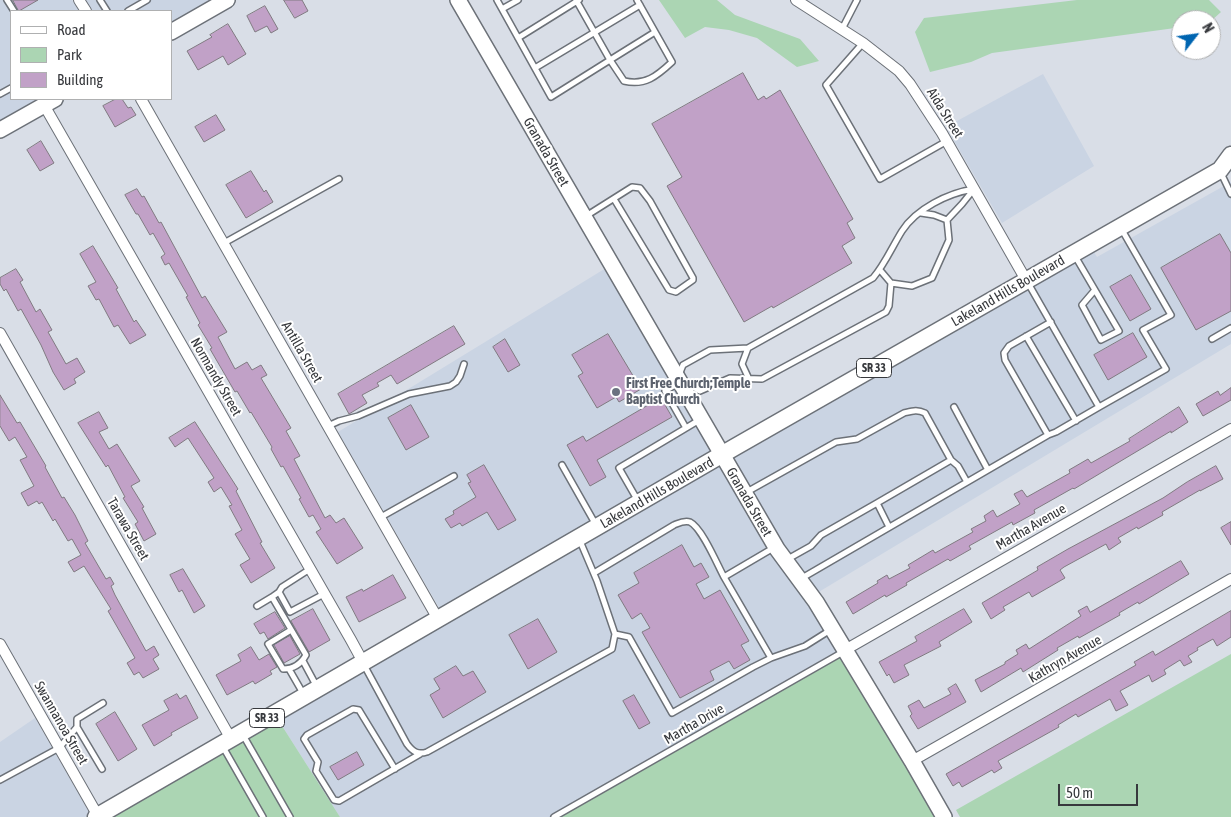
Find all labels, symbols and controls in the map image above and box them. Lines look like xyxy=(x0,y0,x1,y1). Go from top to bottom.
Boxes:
legend xyxy=(10,10,172,100)
north arrow xyxy=(1171,10,1221,60)
text: N xyxy=(1199,20,1217,36)
text: Road xyxy=(57,21,86,38)
text: Park xyxy=(57,46,82,63)
text: Building xyxy=(57,71,103,88)
street label: Aida Street xyxy=(923,85,967,141)
street label: Granada Street xyxy=(520,115,572,189)
street label: Lakeland Hills Boulevard xyxy=(948,252,1068,330)
street label: Antilla Street xyxy=(278,319,326,385)
street label: Normandy Street xyxy=(187,335,245,419)
road number: SR 33 xyxy=(856,358,892,378)
place label: First Free Church;Temple Baptist Church xyxy=(626,376,751,408)
marker: First Free Church;Temple Baptist Church xyxy=(610,386,622,398)
street label: Lakeland Hills Boulevard xyxy=(597,454,717,532)
street label: Granada Street xyxy=(723,465,775,539)
street label: Tarawa Street xyxy=(103,495,153,563)
street label: Martha Avenue xyxy=(993,500,1069,554)
street label: Kathryn Avenue xyxy=(1026,631,1104,687)
street label: Swannanoa Street xyxy=(30,678,92,768)
street label: Martha Drive xyxy=(661,700,727,748)
road number: SR 33 xyxy=(250,708,284,728)
scale bar xyxy=(1061,774,1141,806)
text: 50 m xyxy=(1066,784,1093,801)

